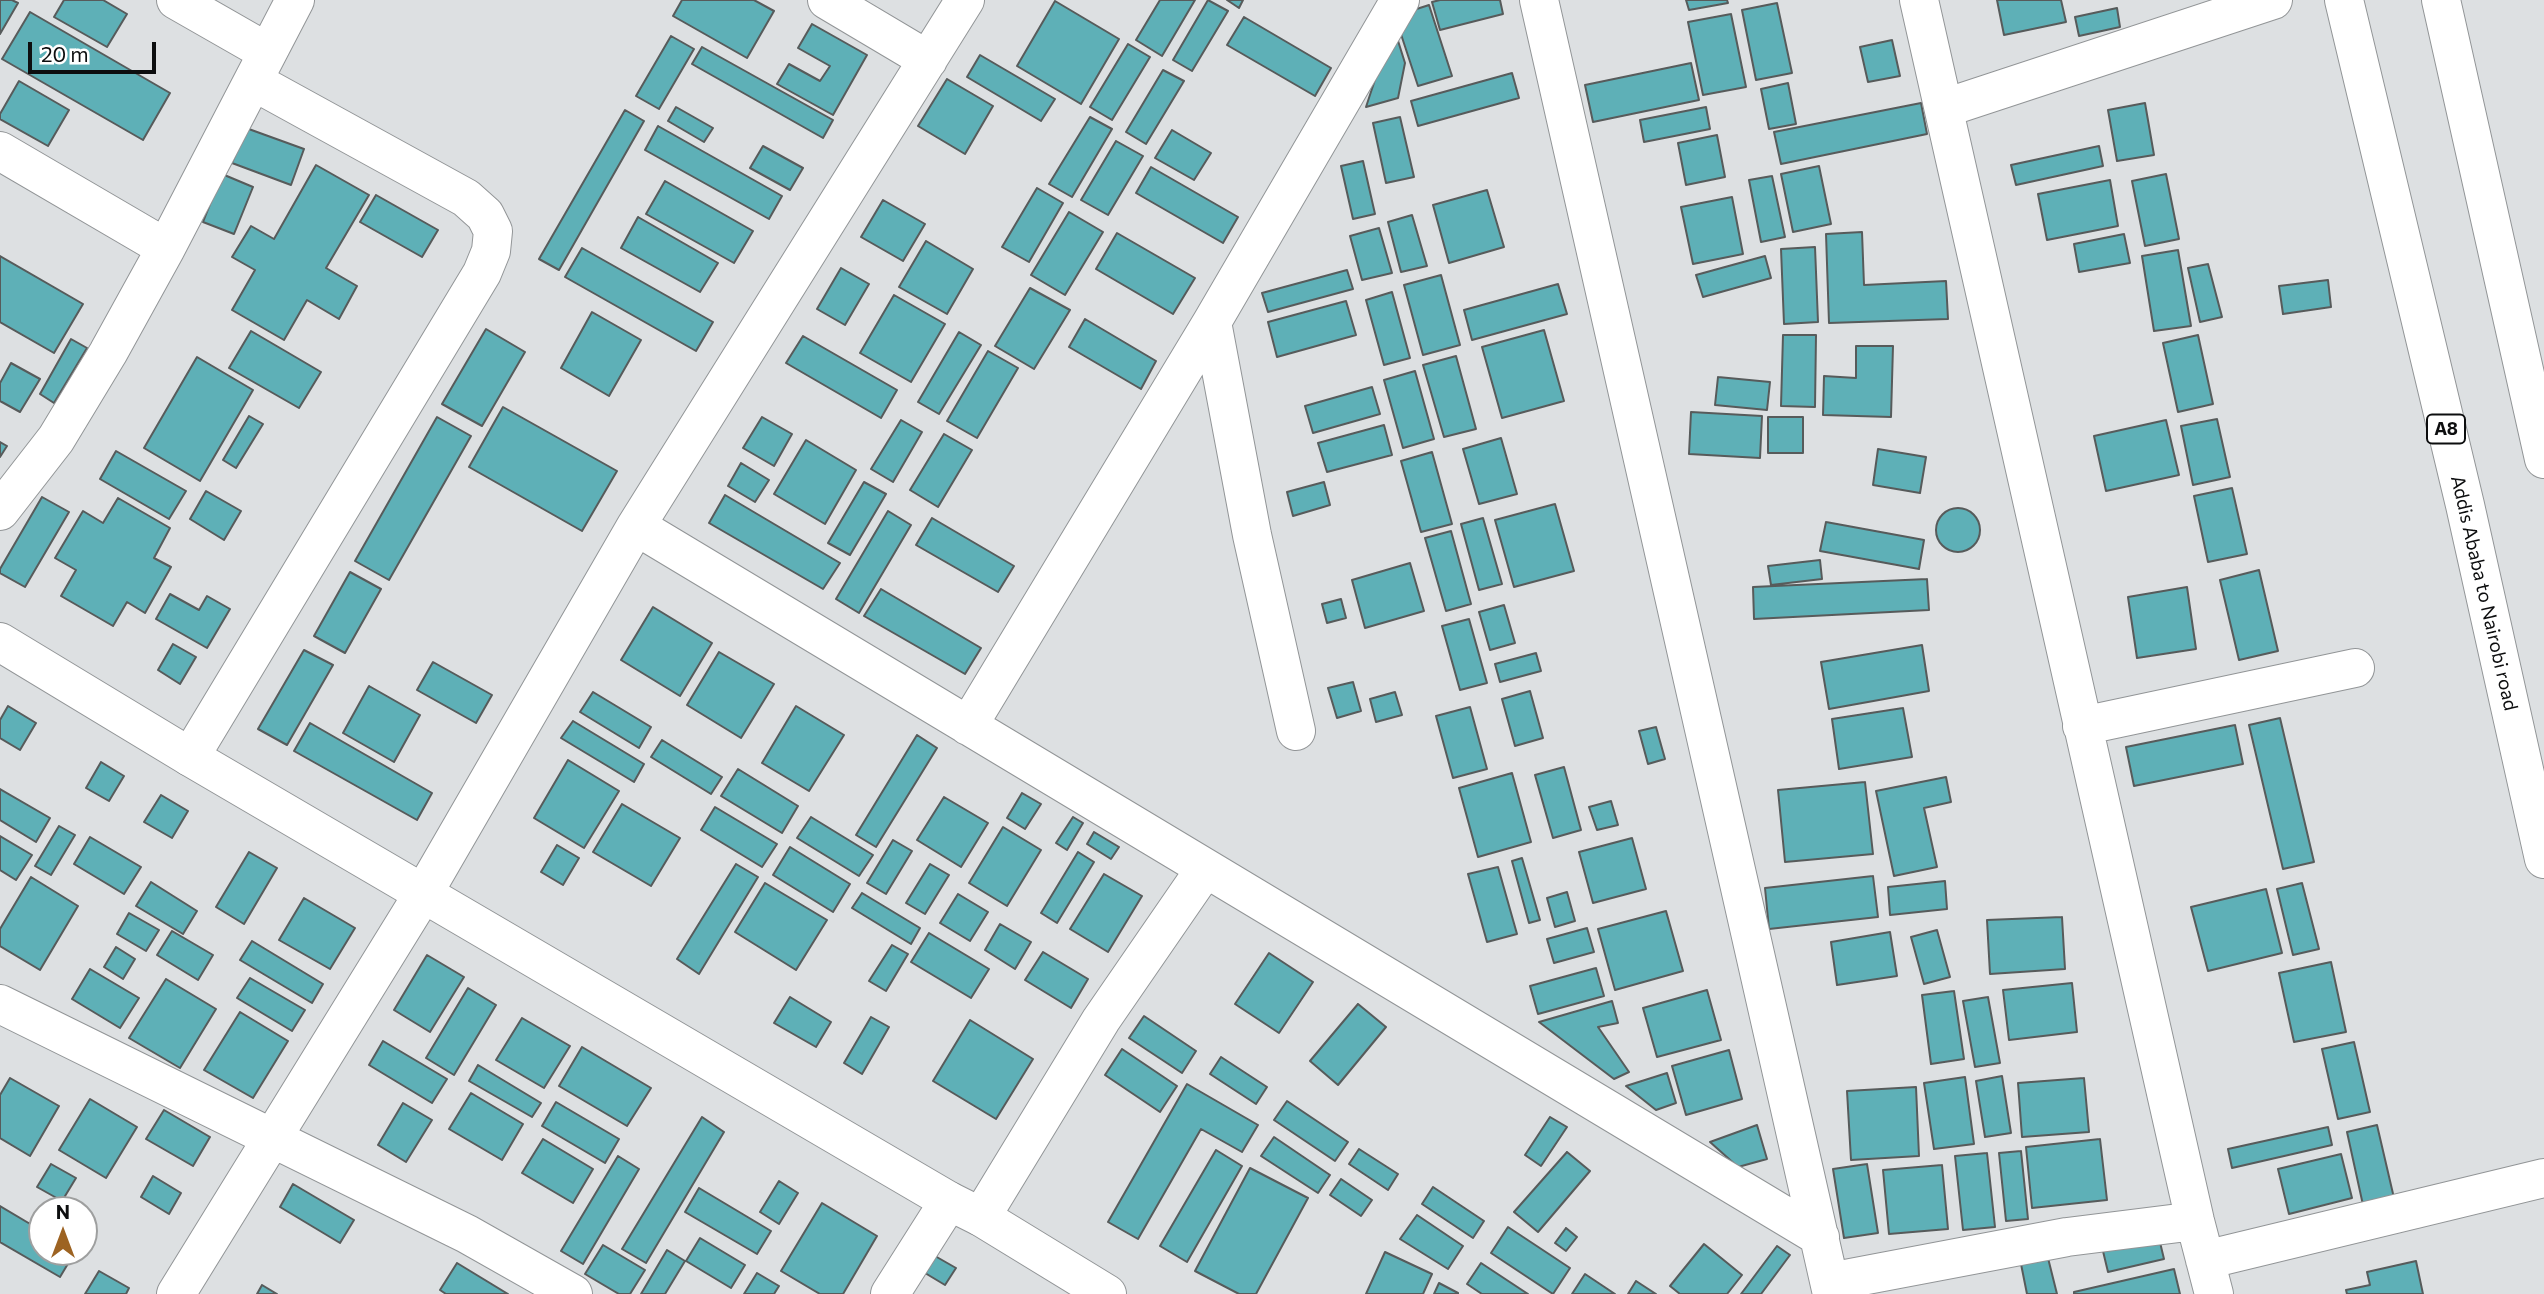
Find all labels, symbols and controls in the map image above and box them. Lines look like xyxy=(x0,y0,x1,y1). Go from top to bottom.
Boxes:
scale bar xyxy=(32,28,159,72)
text: 20 m xyxy=(41,41,89,66)
road number: A8 xyxy=(2427,414,2465,444)
street label: Addis Ababa to Nairobi road xyxy=(2446,473,2522,713)
north arrow xyxy=(28,1196,98,1266)
text: N xyxy=(56,1200,70,1223)

